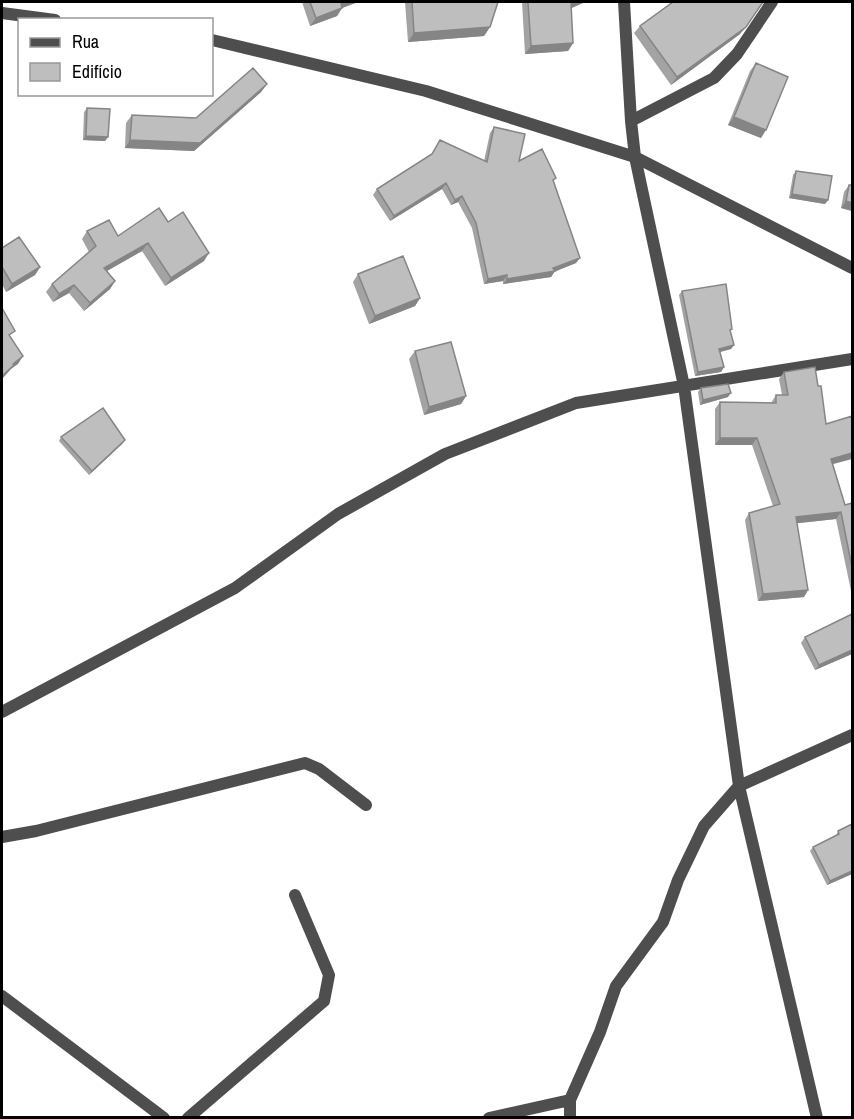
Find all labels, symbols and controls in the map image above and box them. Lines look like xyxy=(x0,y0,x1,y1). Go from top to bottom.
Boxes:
legend xyxy=(18,18,213,96)
text: Rua xyxy=(72,29,99,54)
text: Edifício xyxy=(72,59,122,84)

